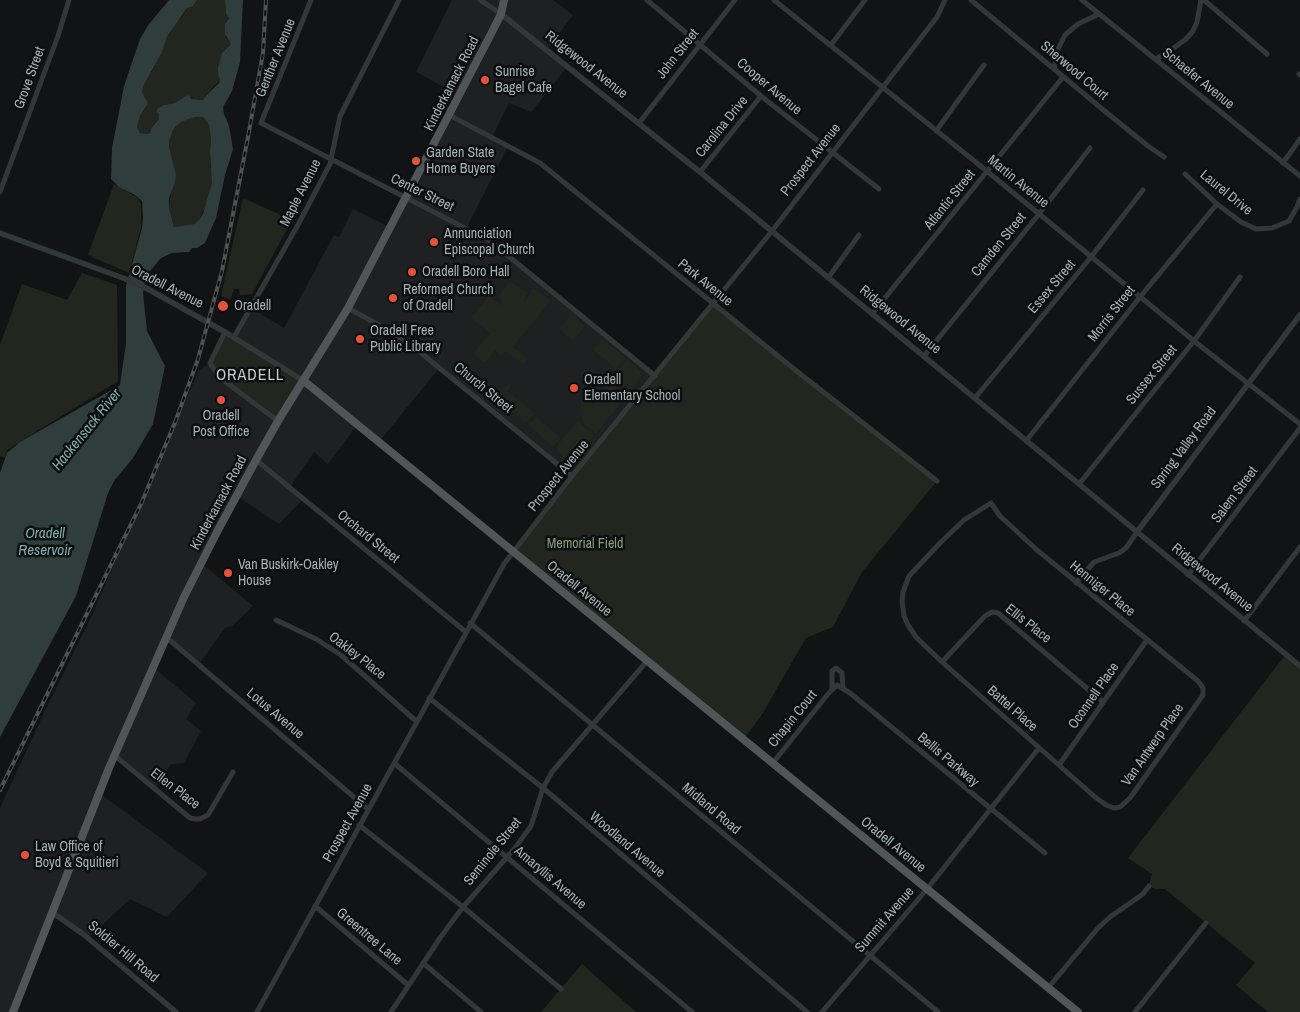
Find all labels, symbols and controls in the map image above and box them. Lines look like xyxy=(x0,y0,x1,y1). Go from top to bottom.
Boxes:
street label: Genther Avenue xyxy=(253,16,299,100)
street label: John Street xyxy=(653,26,703,82)
street label: Ridgewood Avenue xyxy=(541,28,631,102)
street label: Kinderkamack Road xyxy=(421,34,483,134)
street label: Sherwood Court xyxy=(1037,38,1111,104)
street label: Grove Street xyxy=(11,45,49,111)
street label: Schaefer Avenue xyxy=(1159,45,1237,113)
street label: Cooper Avenue xyxy=(733,55,805,119)
place label: Sunrise Bagel Cafe xyxy=(495,64,552,96)
marker: Sunrise Bagel Cafe xyxy=(479,74,491,86)
street label: Carolina Drive xyxy=(692,93,752,161)
street label: Prospect Avenue xyxy=(778,120,844,200)
place label: Garden State Home Buyers xyxy=(426,145,496,178)
street label: Martin Avenue xyxy=(984,152,1052,212)
marker: Garden State Home Buyers xyxy=(410,155,422,167)
street label: Maple Avenue xyxy=(277,157,325,229)
street label: Atlantic Street xyxy=(921,167,979,233)
street label: Laurel Drive xyxy=(1196,167,1256,219)
street label: Center Street xyxy=(388,170,456,216)
street label: Camden Street xyxy=(968,210,1030,280)
place label: Annunciation Episcopal Church xyxy=(444,226,535,258)
marker: Annunciation Episcopal Church xyxy=(428,236,440,248)
street label: Park Avenue xyxy=(674,256,736,310)
street label: Essex Street xyxy=(1025,257,1079,317)
street label: Oradell Avenue xyxy=(128,262,206,312)
place label: Oradell Boro Hall xyxy=(422,264,509,280)
marker: Oradell Boro Hall xyxy=(406,266,418,278)
place label: Reformed Church of Oradell xyxy=(403,282,494,314)
street label: Ridgewood Avenue xyxy=(856,282,944,358)
street label: Morris Street xyxy=(1085,283,1139,345)
marker: Reformed Church of Oradell xyxy=(387,292,399,304)
place label: Oradell xyxy=(234,298,271,314)
marker: Oradell xyxy=(216,299,230,313)
place label: Oradell Free Public Library xyxy=(370,323,441,356)
marker: Oradell Free Public Library xyxy=(354,333,366,345)
street label: Sussex Street xyxy=(1123,342,1181,408)
street label: Church Street xyxy=(450,359,516,417)
district label: ORADELL xyxy=(215,366,285,386)
place label: Oradell Elementary School xyxy=(584,372,680,404)
marker: Oradell Elementary School xyxy=(568,382,580,394)
water label: Hackensack River xyxy=(49,386,125,474)
marker: Oradell Post Office xyxy=(215,394,227,406)
street label: Spring Valley Road xyxy=(1148,404,1220,492)
place label: Oradell Post Office xyxy=(193,408,249,441)
street label: Prospect Avenue xyxy=(525,437,593,515)
street label: Kinderkamack Road xyxy=(187,453,251,553)
street label: Salem Street xyxy=(1208,463,1262,527)
street label: Orchard Street xyxy=(333,507,403,567)
water label: Oradell Reservoir xyxy=(18,525,72,560)
park label: Memorial Field xyxy=(547,536,623,552)
street label: Ridgewood Avenue xyxy=(1168,540,1256,616)
place label: Van Buskirk-Oakley House xyxy=(238,557,339,590)
street label: Oradell Avenue xyxy=(543,558,615,620)
street label: Henniger Place xyxy=(1066,558,1138,620)
marker: Van Buskirk-Oakley House xyxy=(222,567,234,579)
street label: Ellis Place xyxy=(1002,601,1054,647)
street label: Oakley Place xyxy=(325,629,389,683)
street label: Oconnell Place xyxy=(1065,660,1123,732)
street label: Battel Place xyxy=(983,683,1041,735)
street label: Lotus Avenue xyxy=(243,685,307,743)
street label: Chapin Court xyxy=(765,687,821,751)
street label: Van Antwerp Place xyxy=(1118,701,1188,789)
street label: Bellis Parkway xyxy=(914,729,982,791)
street label: Ellen Place xyxy=(147,765,203,813)
street label: Midland Road xyxy=(678,780,744,838)
street label: Prospect Avenue xyxy=(320,781,376,865)
street label: Woodland Avenue xyxy=(586,809,668,881)
street label: Oradell Avenue xyxy=(857,814,929,876)
street label: Seminole Street xyxy=(461,815,525,889)
place label: Law Office of Boyd & Squitieri xyxy=(35,839,119,872)
street label: Amaryllis Avenue xyxy=(510,843,590,913)
marker: Law Office of Boyd & Squitieri xyxy=(19,849,31,861)
street label: Summit Avenue xyxy=(852,884,918,956)
street label: Greentree Lane xyxy=(333,905,405,969)
street label: Soldier Hill Road xyxy=(84,918,162,986)

